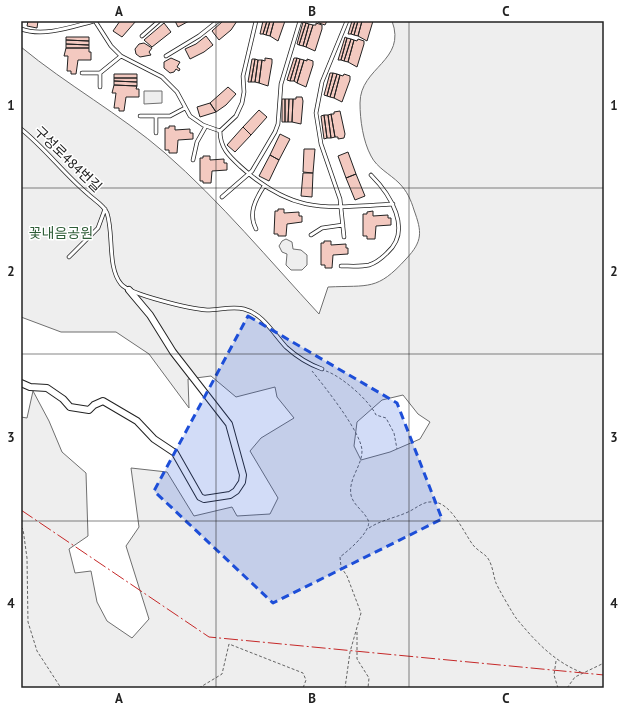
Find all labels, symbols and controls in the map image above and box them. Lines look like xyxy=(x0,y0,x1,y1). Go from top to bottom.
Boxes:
text: A xyxy=(115,3,123,20)
text: B xyxy=(308,3,316,20)
text: C xyxy=(502,3,510,20)
text: 1 xyxy=(7,97,15,114)
text: 1 xyxy=(610,97,618,114)
street label: 구성로484번길 xyxy=(30,122,106,196)
park label: 꽃내음공원 xyxy=(29,224,93,242)
text: 2 xyxy=(7,263,15,280)
text: 2 xyxy=(610,263,618,280)
text: 3 xyxy=(7,429,15,446)
text: 3 xyxy=(610,429,618,446)
text: 4 xyxy=(7,595,15,612)
text: 4 xyxy=(610,595,618,612)
text: A xyxy=(115,690,123,707)
text: B xyxy=(308,690,316,707)
text: C xyxy=(502,690,510,707)

